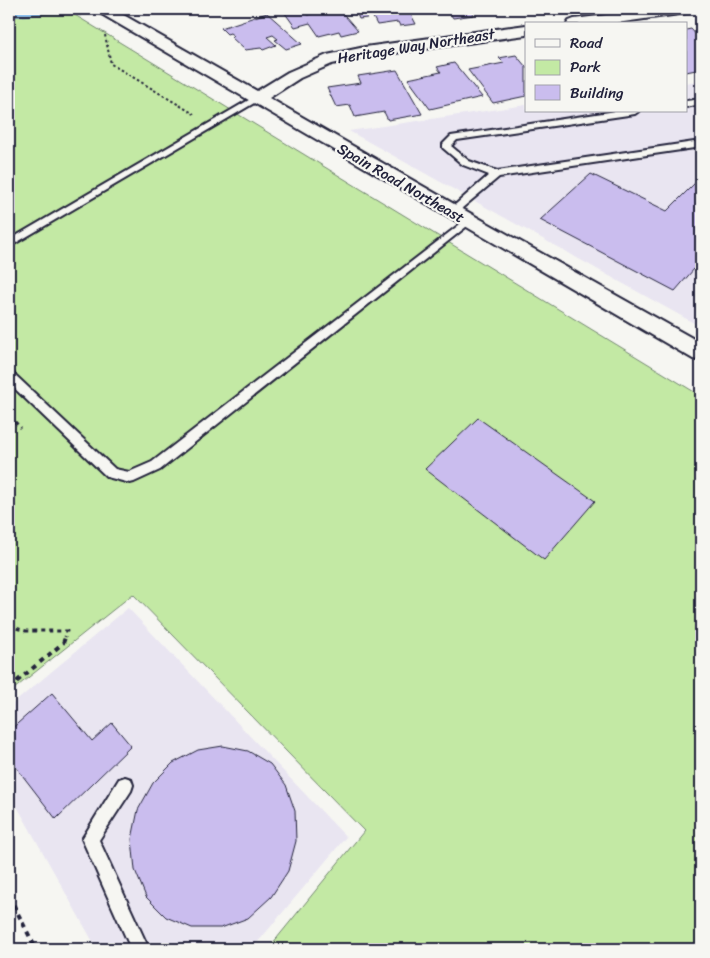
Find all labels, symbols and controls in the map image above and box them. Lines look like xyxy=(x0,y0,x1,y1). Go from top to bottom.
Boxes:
street label: Heritage Way Northeast xyxy=(335,21,497,71)
legend xyxy=(525,22,688,112)
text: Road xyxy=(570,30,603,56)
text: Park xyxy=(570,54,601,80)
text: Building xyxy=(570,80,624,106)
street label: Spain Road Northeast xyxy=(332,136,470,230)

